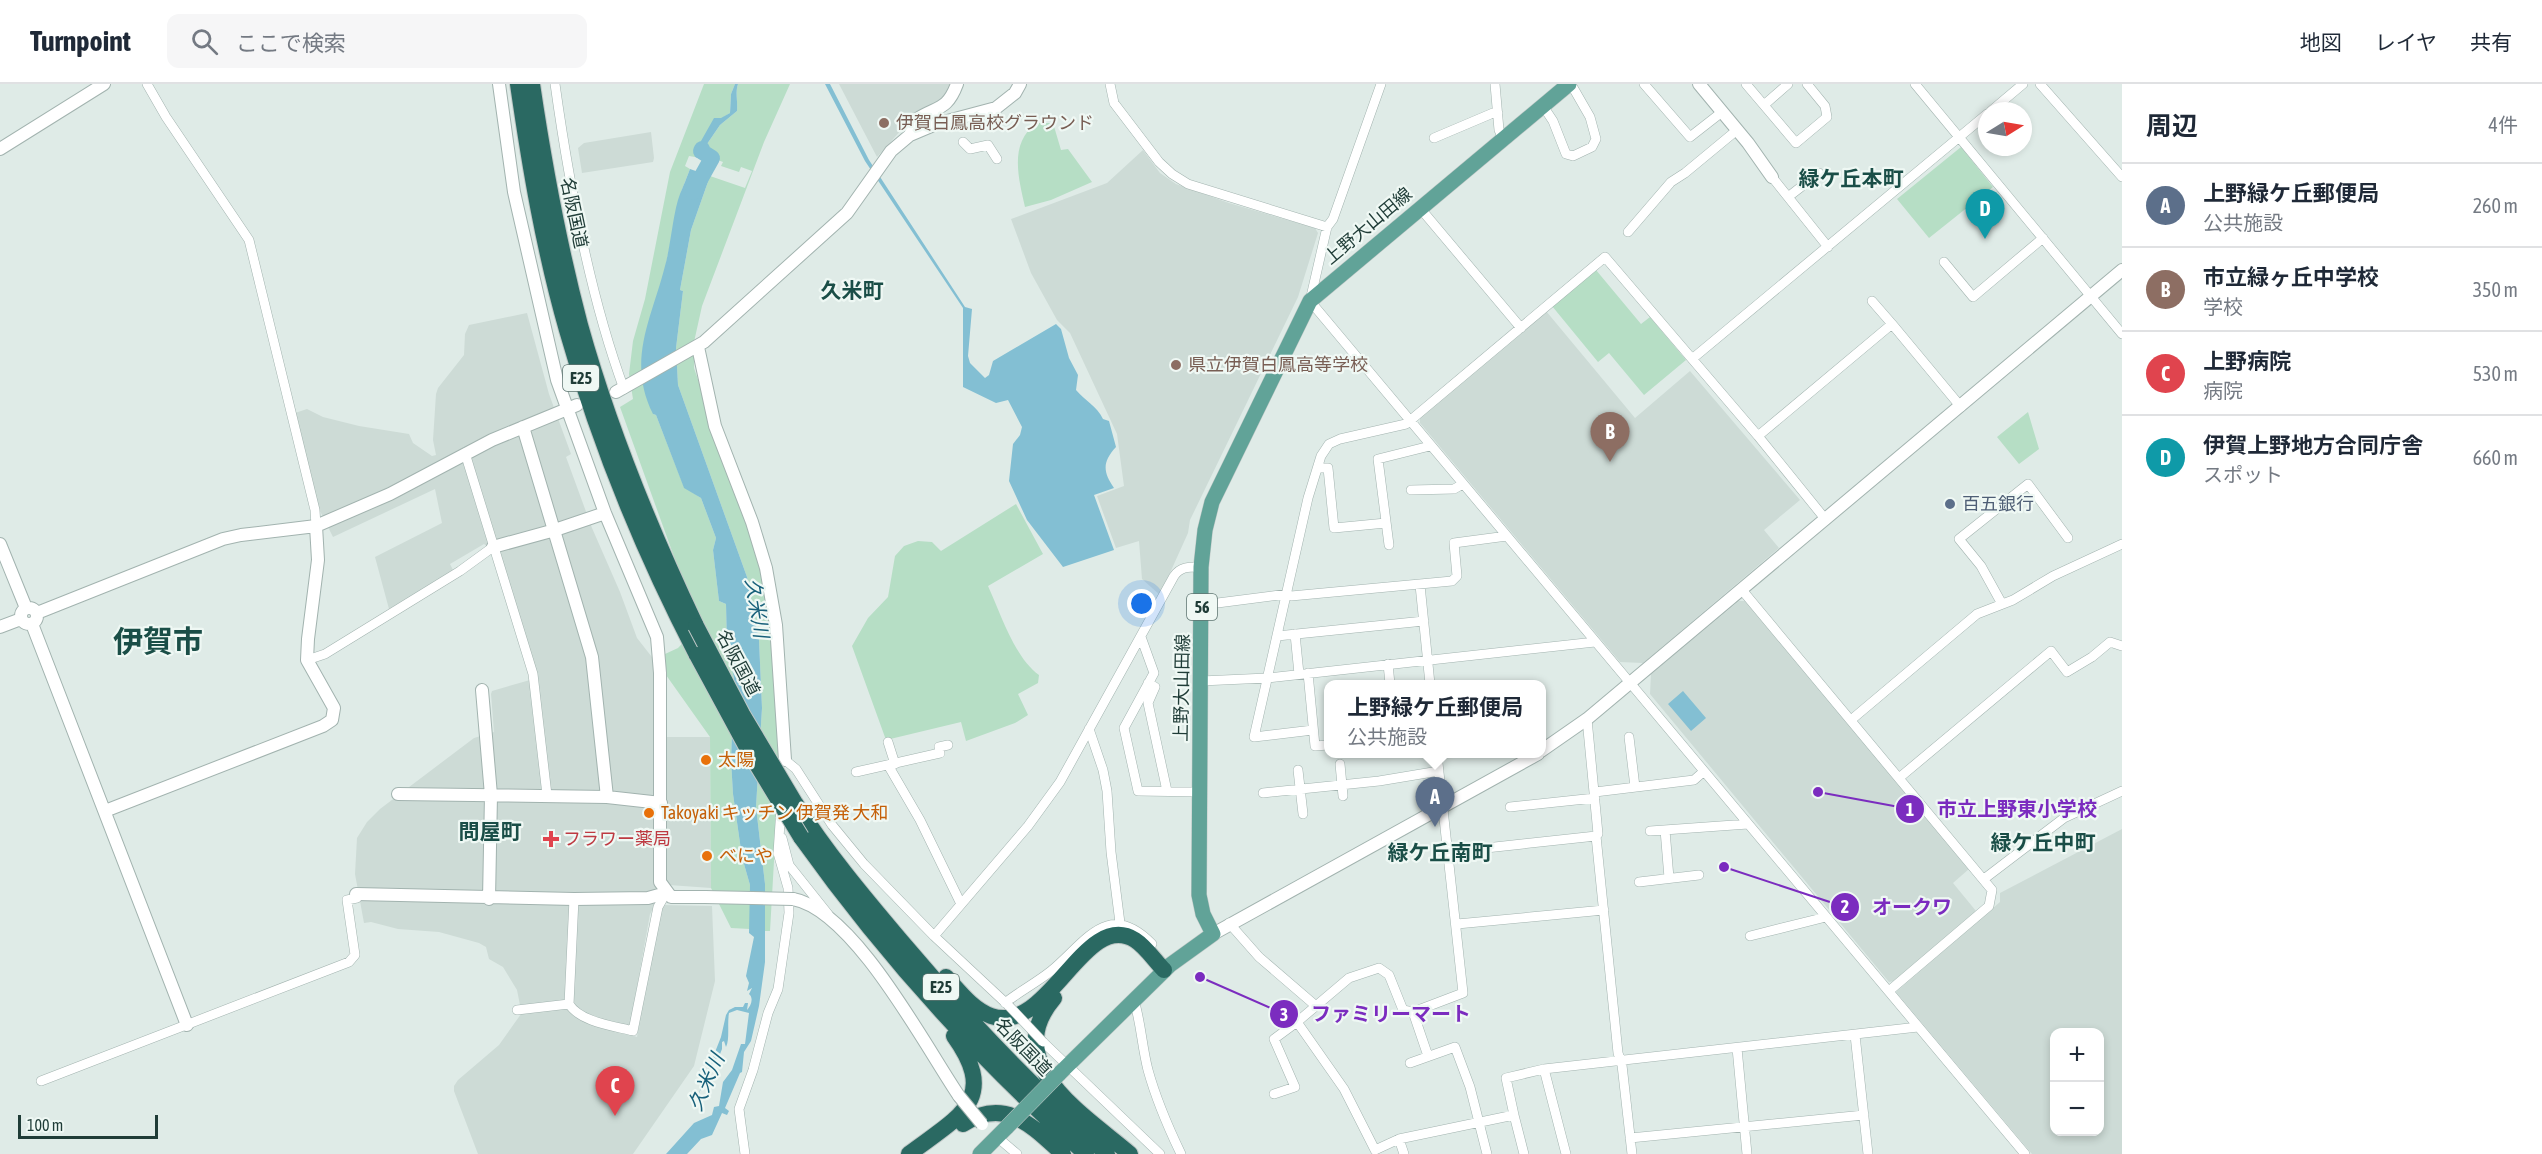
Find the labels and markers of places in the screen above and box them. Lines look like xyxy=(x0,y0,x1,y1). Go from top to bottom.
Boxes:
place label: 伊賀白鳳高校グラウンド xyxy=(896,112,1094,133)
marker: 伊賀白鳳高校グラウンド xyxy=(877,116,891,130)
pin: D xyxy=(1966,190,2004,239)
place label: 県立伊賀白鳳高等学校 xyxy=(1188,354,1368,375)
marker: 県立伊賀白鳳高等学校 xyxy=(1169,358,1183,372)
pin: B xyxy=(1590,412,1630,462)
place label: 百五銀行 xyxy=(1962,493,2034,514)
marker: 百五銀行 xyxy=(1943,497,1957,511)
place label: 太陽 xyxy=(718,749,754,770)
marker: 太陽 xyxy=(699,753,713,767)
pin: A xyxy=(1416,778,1454,827)
callout: 市立上野東小学校 xyxy=(1895,790,2109,828)
place label: Takoyaki キッチン 伊賀発 大和 xyxy=(661,802,888,823)
marker: Takoyaki キッチン 伊賀発 大和 xyxy=(642,806,656,820)
place label: フラワー薬局 xyxy=(563,828,671,849)
marker: フラワー薬局 xyxy=(544,832,558,846)
place label: べにや xyxy=(719,845,773,866)
marker: べにや xyxy=(700,849,714,863)
callout: オークワ xyxy=(1830,888,1964,926)
callout: ファミリーマート xyxy=(1269,995,1483,1033)
pin: C xyxy=(596,1066,634,1116)

